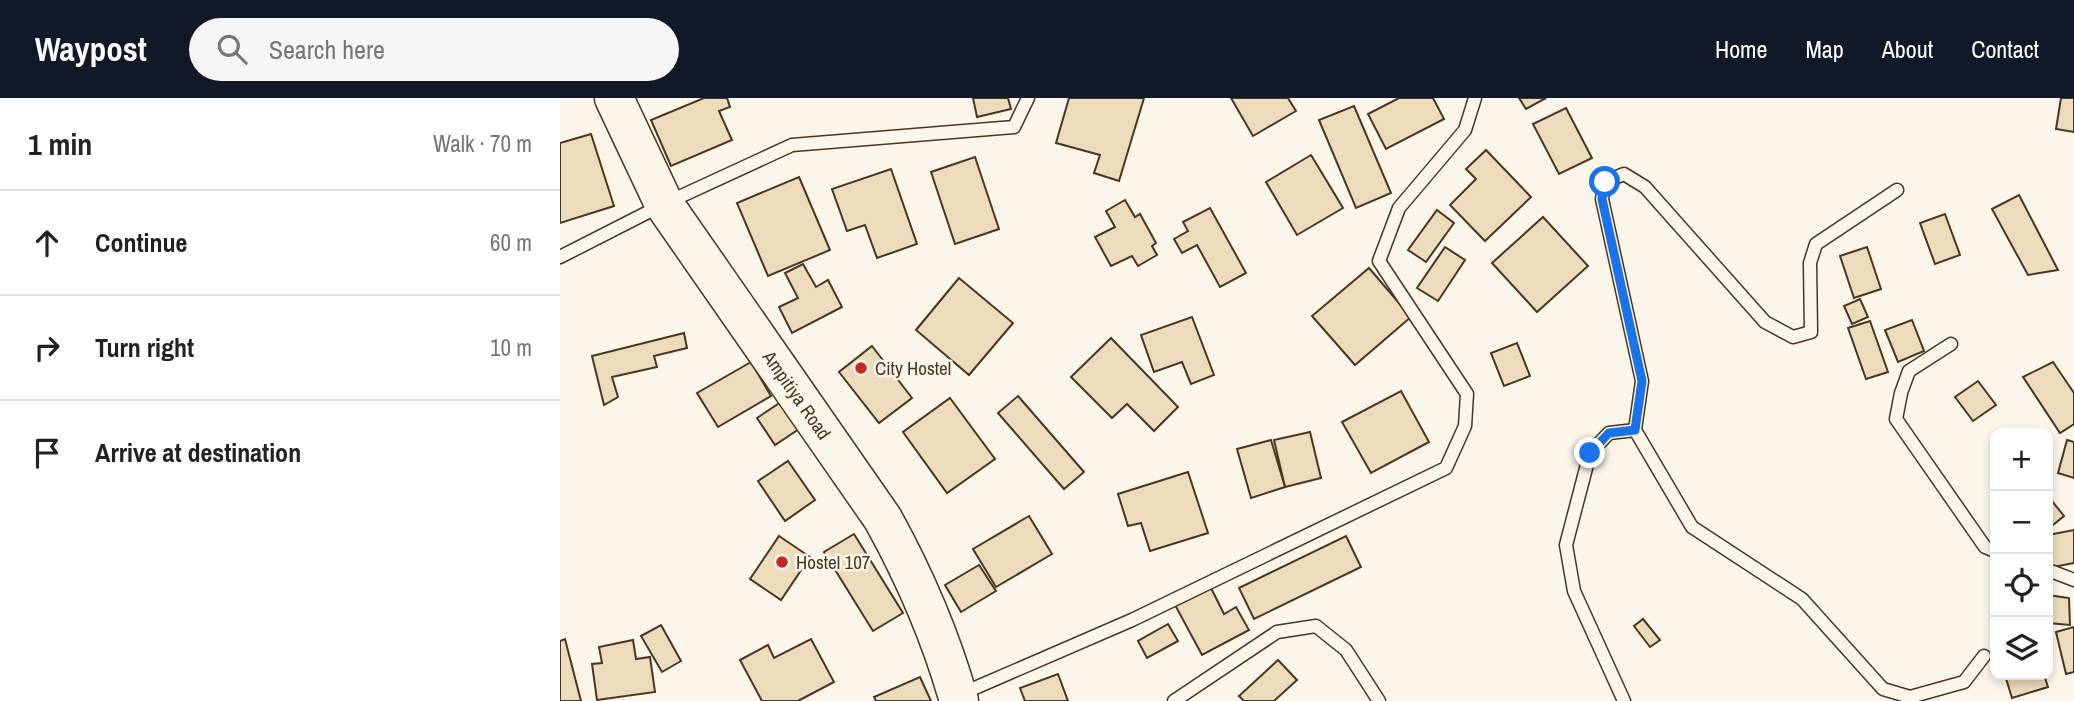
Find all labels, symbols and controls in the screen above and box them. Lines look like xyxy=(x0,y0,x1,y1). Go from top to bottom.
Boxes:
search box xyxy=(189,18,679,81)
text: Waypost xyxy=(35,27,147,71)
icon: search xyxy=(213,30,251,68)
text: Search here xyxy=(269,32,385,67)
text: Home xyxy=(1715,33,1767,65)
text: Map xyxy=(1805,33,1844,65)
text: About xyxy=(1882,33,1933,65)
text: Contact xyxy=(1971,33,2039,65)
text: 1 min xyxy=(28,124,92,164)
text: Walk · 70 m xyxy=(433,128,532,159)
route start xyxy=(1589,166,1620,197)
icon: ahead xyxy=(28,224,66,262)
text: Continue xyxy=(95,225,187,260)
text: 60 m xyxy=(490,227,532,258)
icon: right xyxy=(28,329,66,367)
text: Turn right xyxy=(95,330,194,365)
text: 10 m xyxy=(490,332,532,363)
street label: Ampitiya Road xyxy=(756,345,837,445)
place label: City Hostel xyxy=(875,355,951,381)
marker: City Hostel xyxy=(853,360,869,376)
map controls xyxy=(1990,428,2053,680)
button: + xyxy=(1990,428,2053,491)
icon: arrive xyxy=(28,434,66,472)
text: Arrive at destination xyxy=(95,435,301,470)
route end xyxy=(1574,437,1605,468)
button: − xyxy=(1990,491,2053,554)
place label: Hostel 107 xyxy=(796,549,871,575)
marker: Hostel 107 xyxy=(774,554,790,570)
button: locate xyxy=(1990,554,2053,617)
button: layers xyxy=(1990,617,2053,680)

